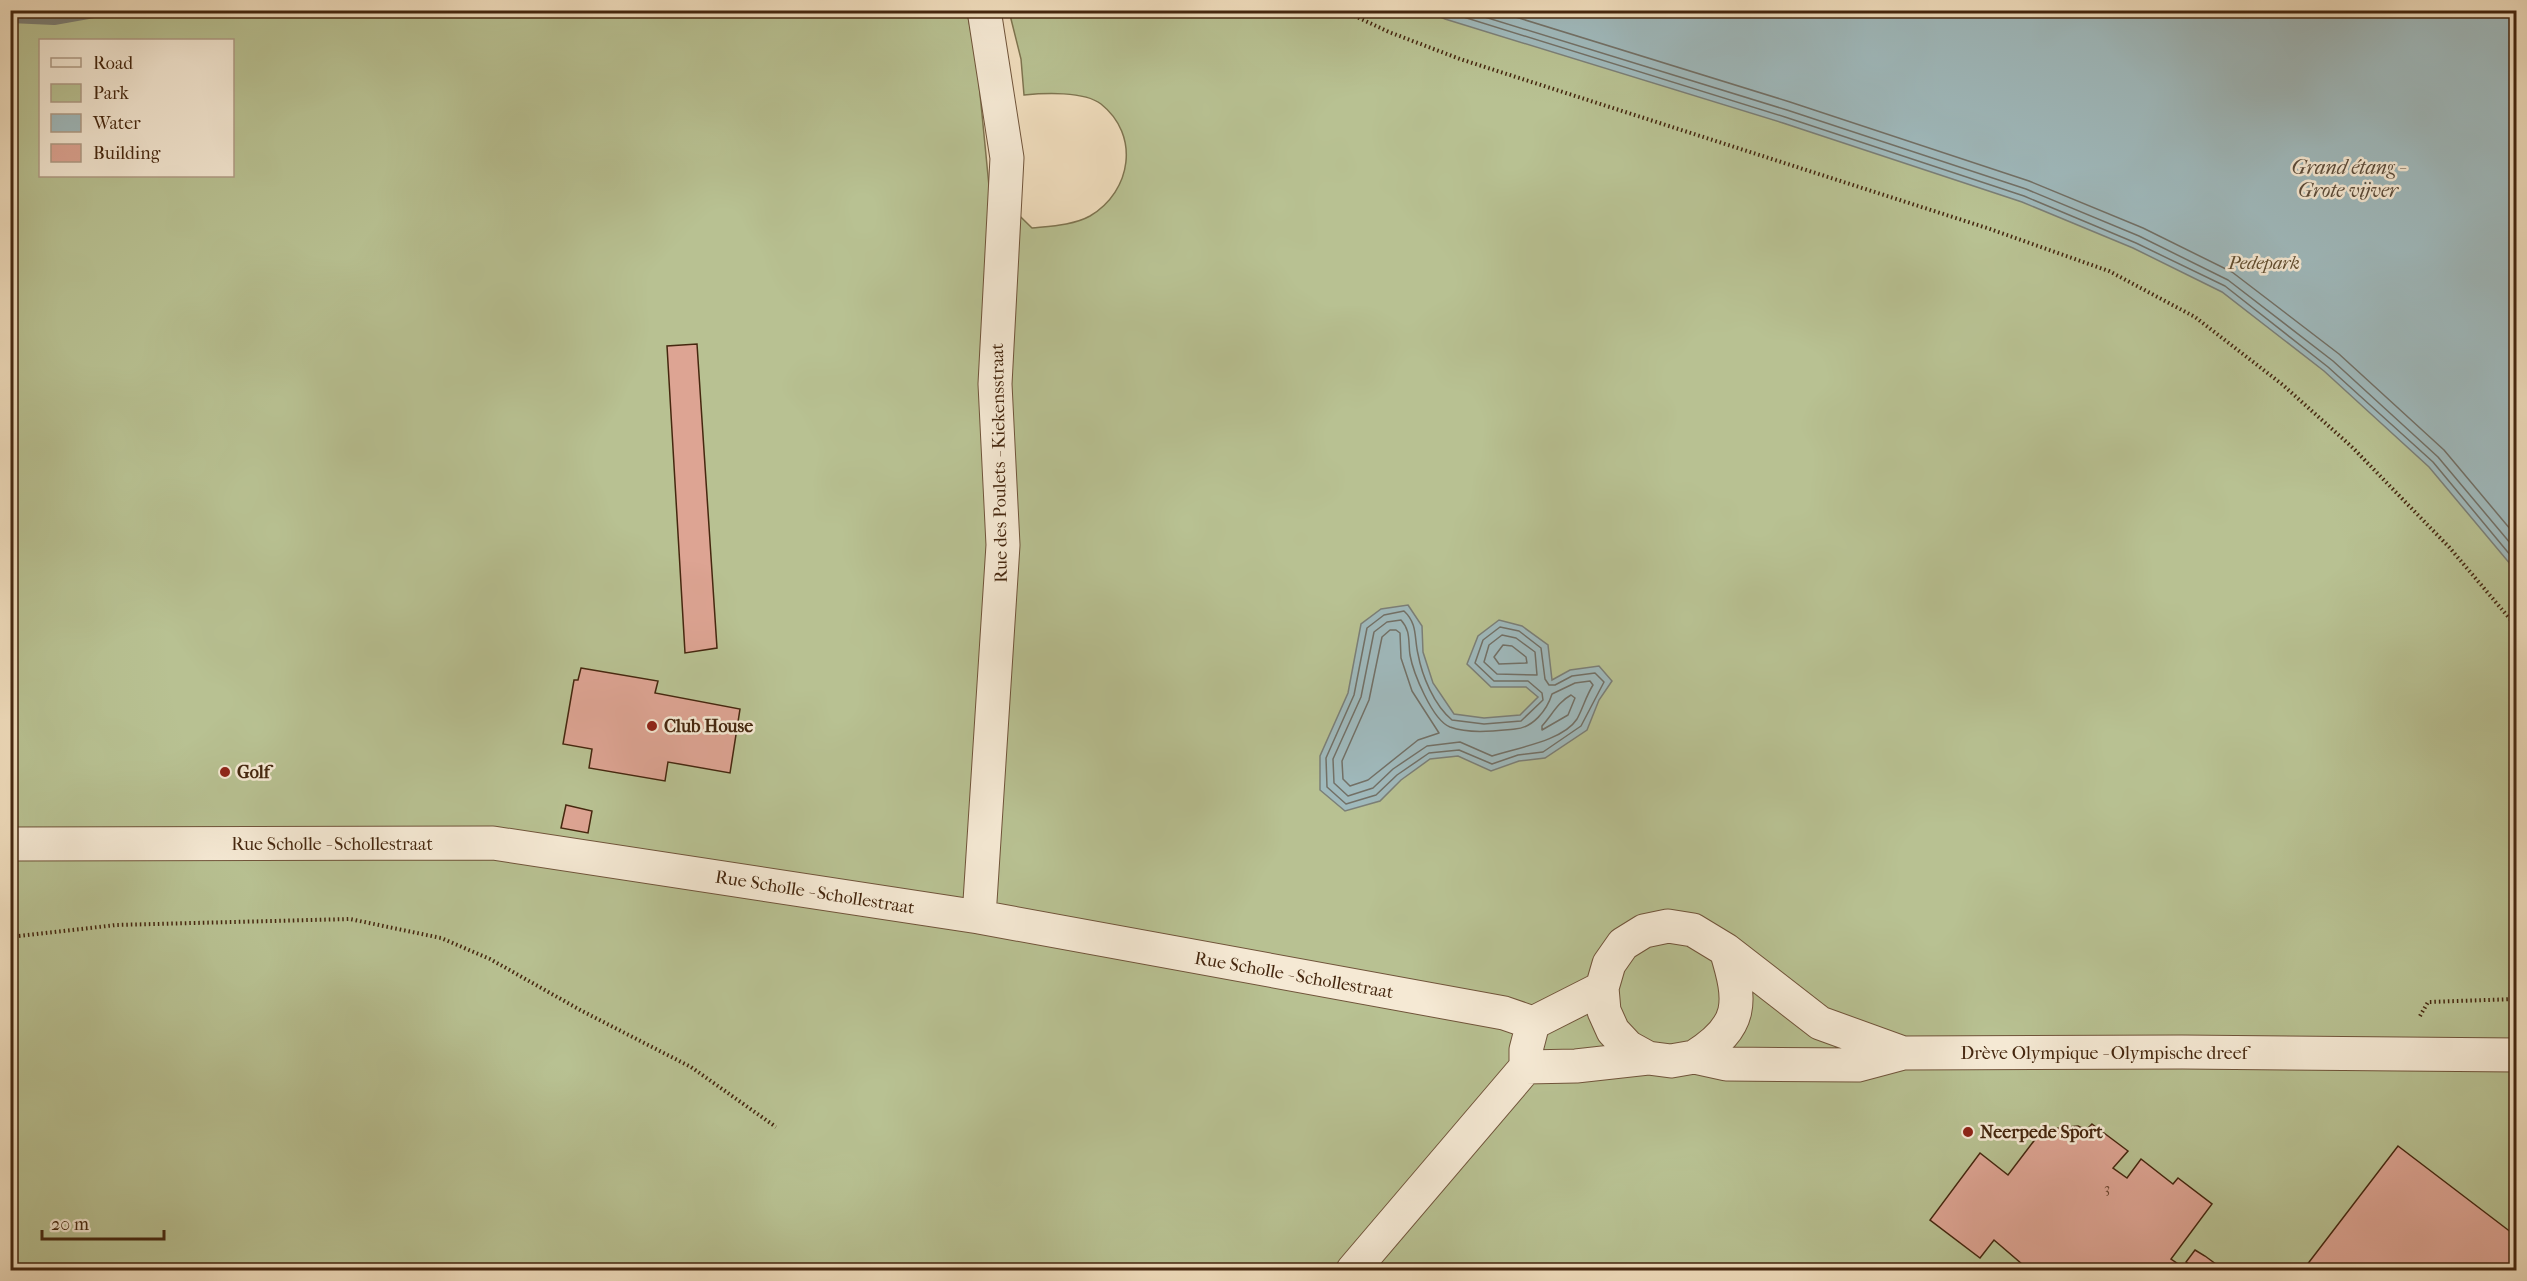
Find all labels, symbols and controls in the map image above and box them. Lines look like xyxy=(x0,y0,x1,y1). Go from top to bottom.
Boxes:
legend xyxy=(39,39,234,177)
text: Road xyxy=(93,53,133,74)
text: Park xyxy=(93,83,130,104)
text: Water xyxy=(92,113,141,134)
text: Building xyxy=(93,143,161,164)
water label: Grand étang - Grote vijver xyxy=(2291,156,2407,202)
park label: Pedepark xyxy=(2227,253,2300,274)
street label: Rue des Poulets - Kiekensstraat xyxy=(987,342,1012,583)
place label: Club House xyxy=(664,716,753,737)
marker: Club House xyxy=(645,719,659,733)
place label: Golf xyxy=(237,762,274,783)
marker: Golf xyxy=(218,765,232,779)
street label: Rue Scholle - Schollestraat xyxy=(231,834,433,855)
street label: Rue Scholle - Schollestraat xyxy=(714,866,917,919)
street label: Rue Scholle - Schollestraat xyxy=(1193,948,1396,1003)
street label: Drève Olympique - Olympische dreef xyxy=(1960,1043,2252,1064)
place label: Neerpede Sport xyxy=(1980,1122,2103,1143)
marker: Neerpede Sport xyxy=(1961,1125,1975,1139)
house number: 3 xyxy=(2104,1179,2110,1197)
scale bar xyxy=(42,1203,164,1241)
text: 20 m xyxy=(51,1214,89,1235)

